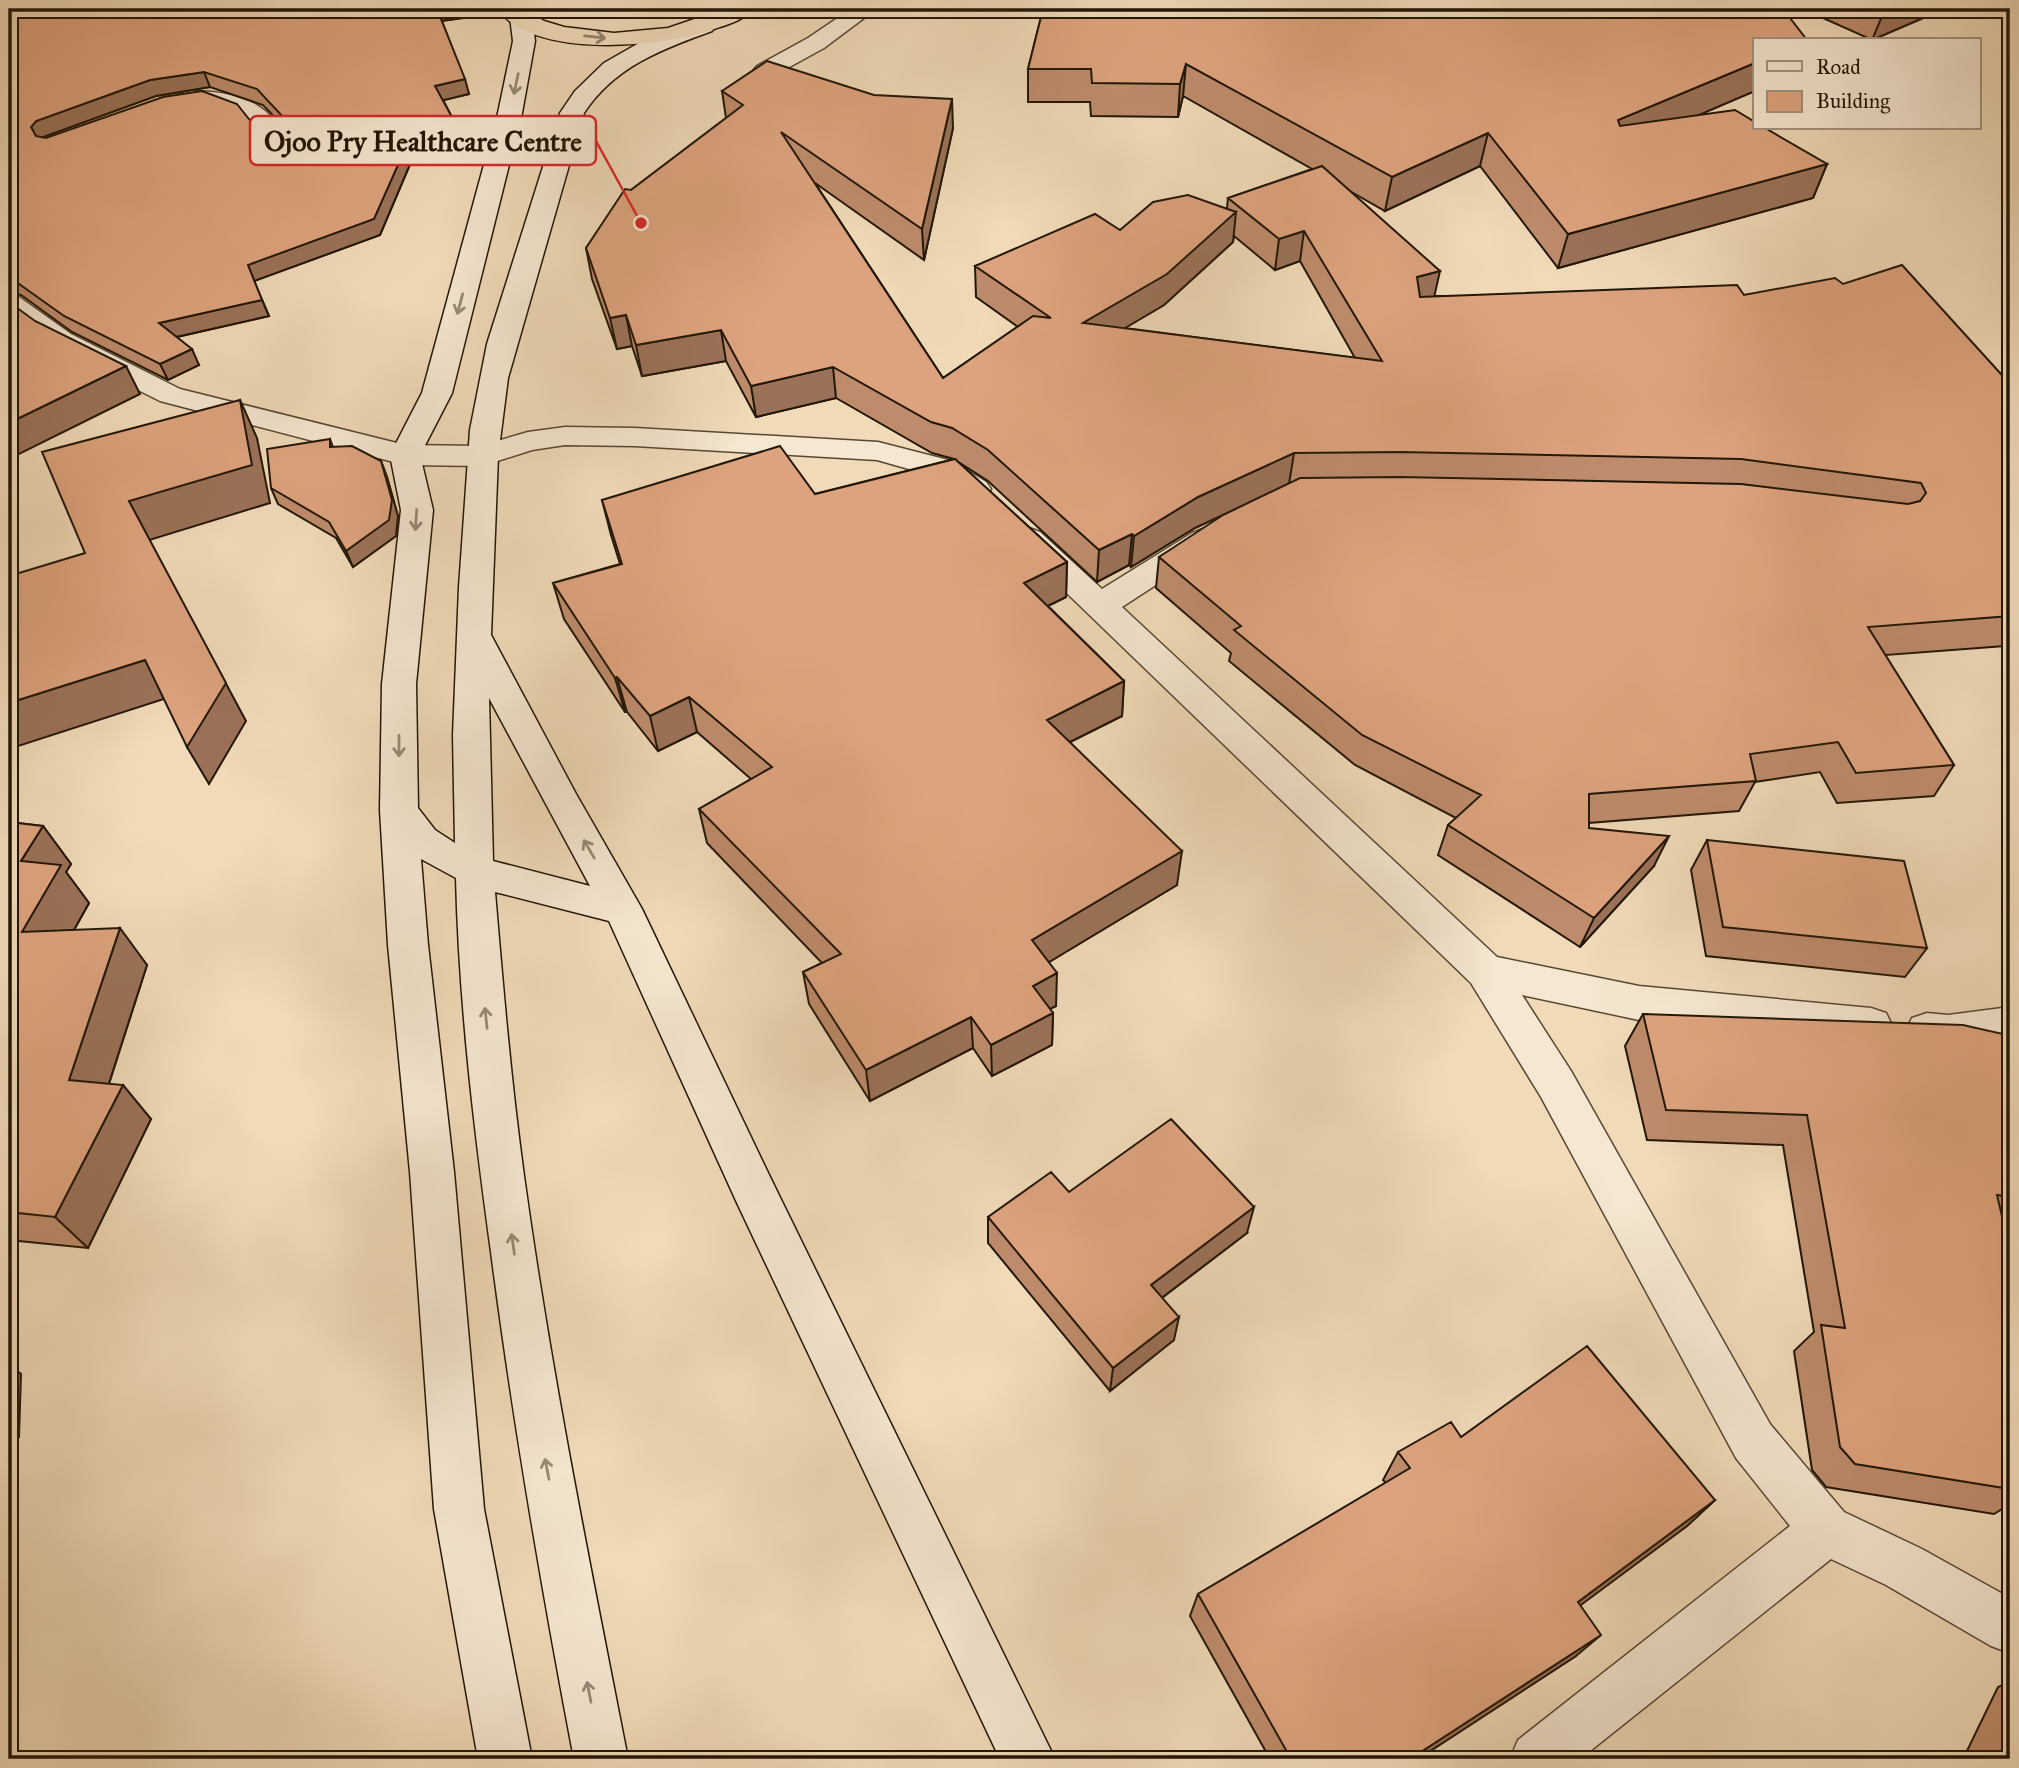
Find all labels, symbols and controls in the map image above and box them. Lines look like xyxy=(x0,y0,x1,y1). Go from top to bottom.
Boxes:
one-way arrow xyxy=(583,31,606,44)
legend xyxy=(1753,38,1980,130)
text: Road xyxy=(1816,54,1861,80)
one-way arrow xyxy=(509,72,522,95)
text: Building xyxy=(1816,88,1890,114)
callout: Ojoo Pry Healthcare Centre xyxy=(250,116,596,165)
text: Ojoo Pry Healthcare Centre xyxy=(264,124,582,159)
one-way arrow xyxy=(453,292,466,315)
one-way arrow xyxy=(409,508,422,531)
one-way arrow xyxy=(392,734,406,757)
one-way arrow xyxy=(582,840,596,860)
one-way arrow xyxy=(479,1007,492,1030)
one-way arrow xyxy=(506,1233,519,1255)
one-way arrow xyxy=(539,1458,553,1481)
one-way arrow xyxy=(582,1681,595,1704)

